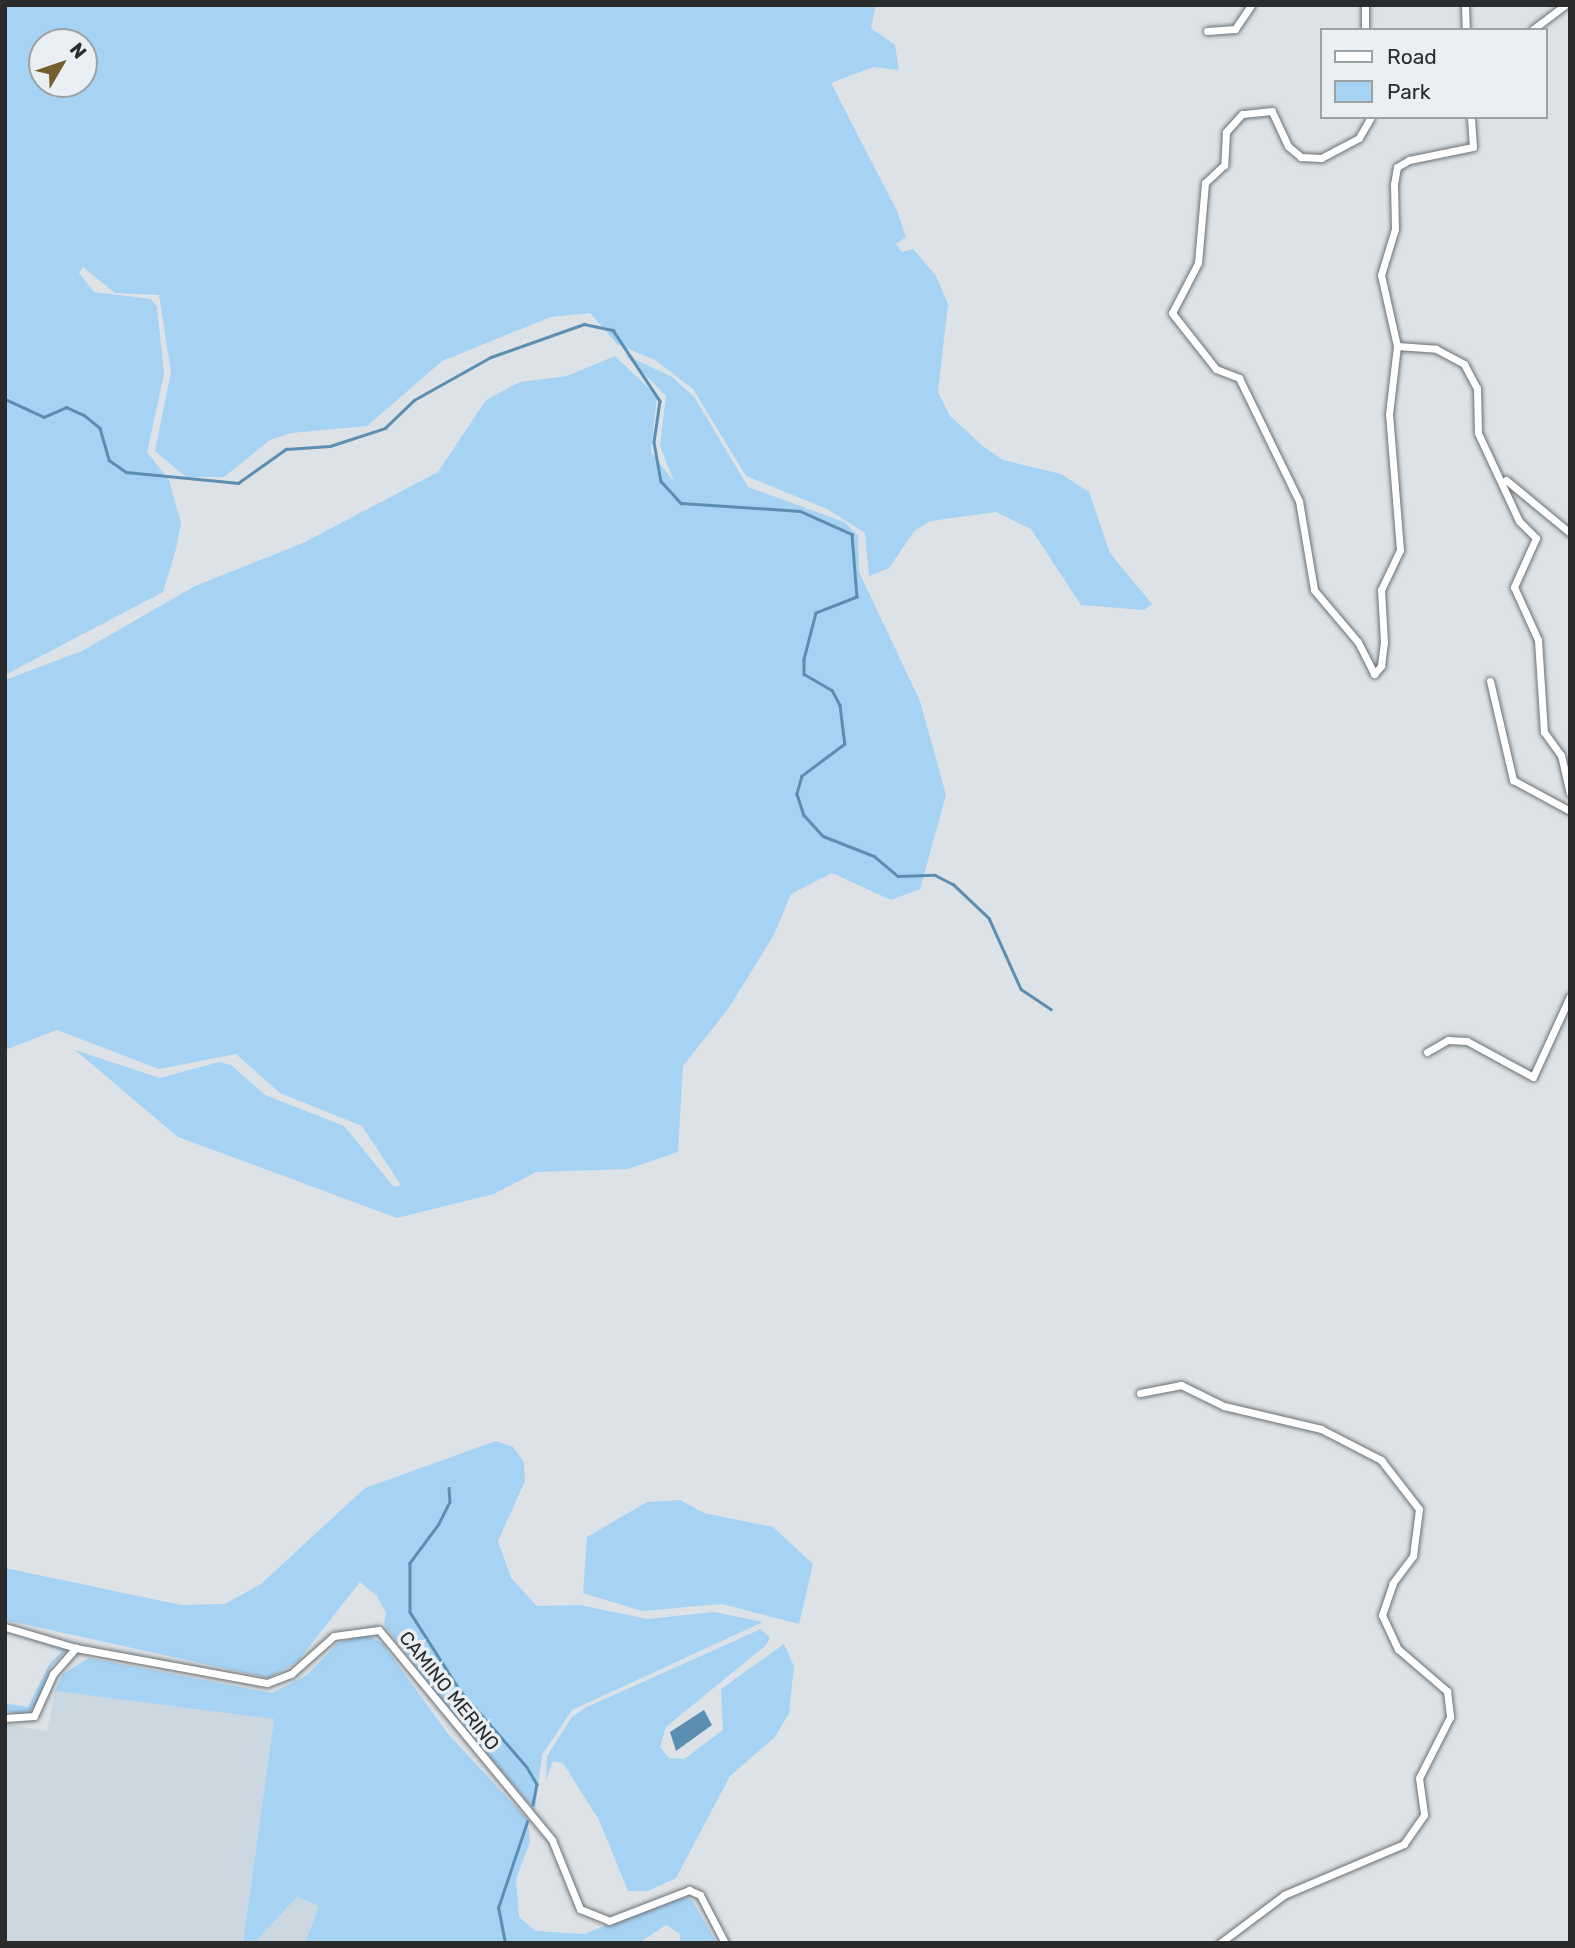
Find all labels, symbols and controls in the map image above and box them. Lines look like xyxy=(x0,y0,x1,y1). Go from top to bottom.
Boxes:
north arrow xyxy=(28,28,98,98)
legend xyxy=(1320,28,1547,119)
text: N xyxy=(65,38,91,63)
text: Road xyxy=(1387,44,1437,69)
text: Park xyxy=(1387,79,1431,104)
street label: CAMINO MERINO xyxy=(394,1627,504,1755)

